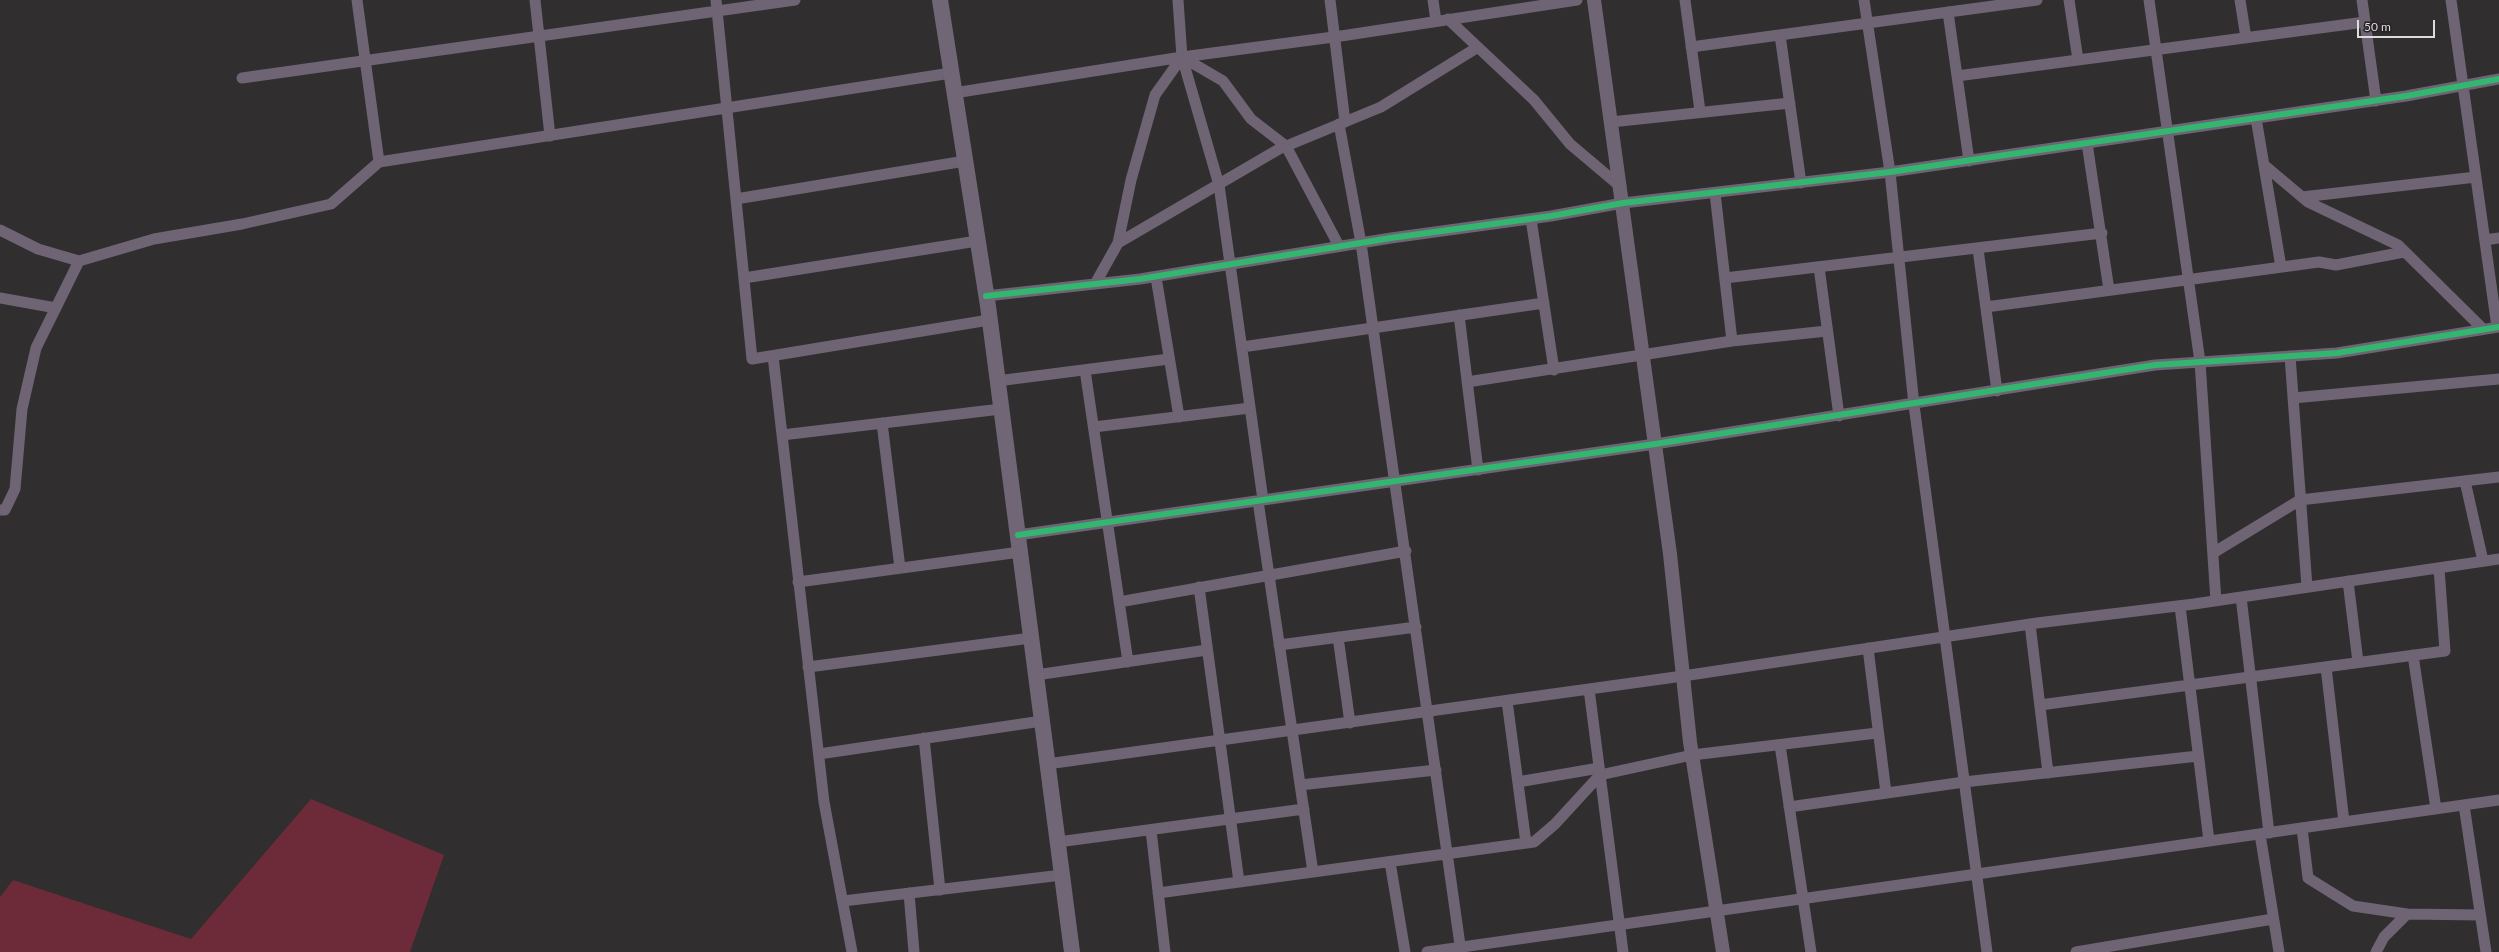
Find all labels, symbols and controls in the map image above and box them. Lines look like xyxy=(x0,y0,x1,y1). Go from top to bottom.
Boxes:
scale bar xyxy=(2359,12,2437,38)
text: 50 m xyxy=(2364,19,2391,34)

